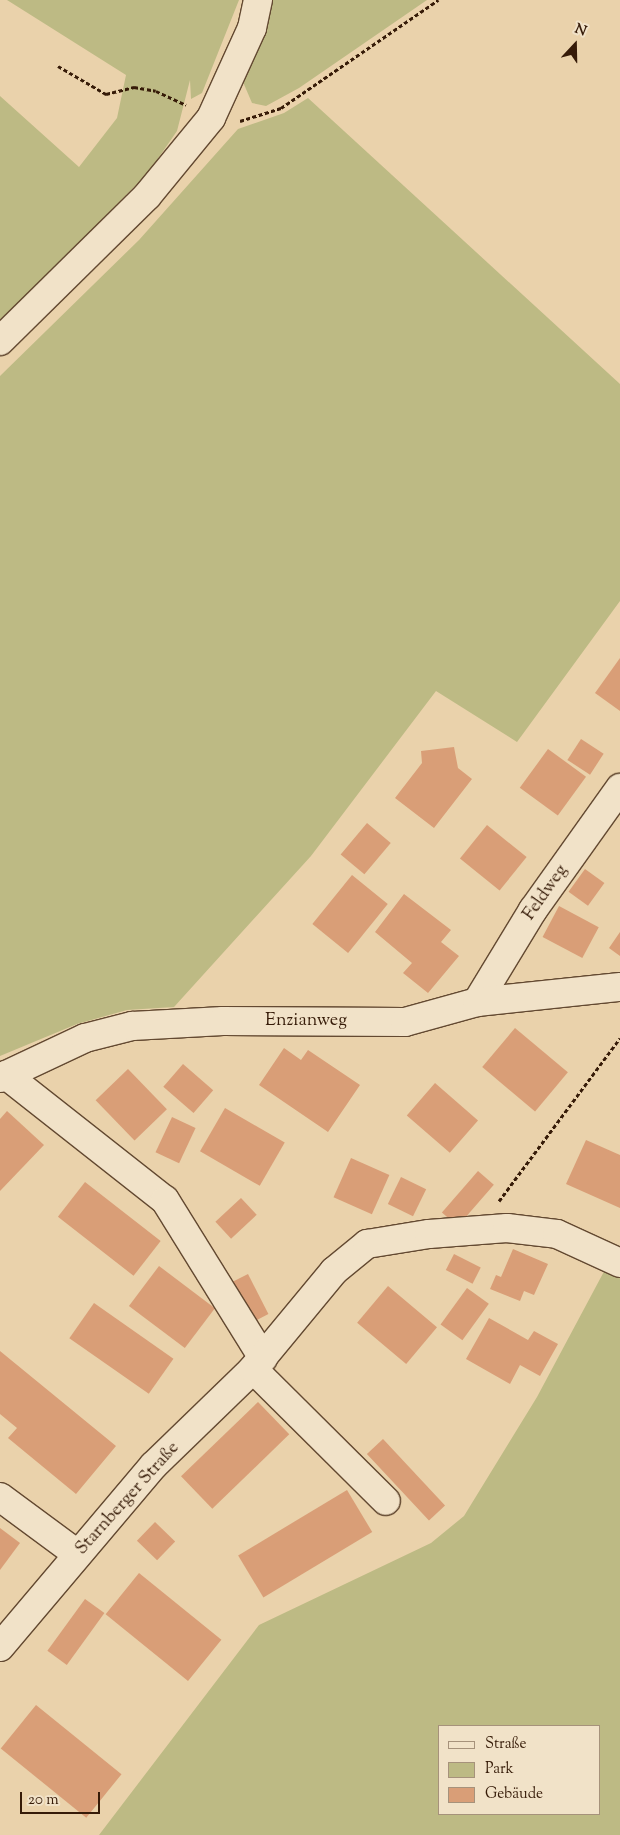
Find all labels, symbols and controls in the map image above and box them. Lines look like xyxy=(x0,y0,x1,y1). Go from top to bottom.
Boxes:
north arrow xyxy=(550,20,600,70)
text: N xyxy=(572,20,589,42)
street label: Feldweg xyxy=(519,861,573,925)
street label: Enzianweg xyxy=(265,1010,347,1032)
street label: Starnberger Straße xyxy=(72,1438,184,1560)
legend xyxy=(438,1725,600,1815)
text: Straße xyxy=(485,1734,527,1755)
text: Park xyxy=(485,1759,514,1780)
scale bar xyxy=(22,1782,102,1814)
text: Gebäude xyxy=(485,1784,543,1805)
text: 20 m xyxy=(28,1790,59,1811)

